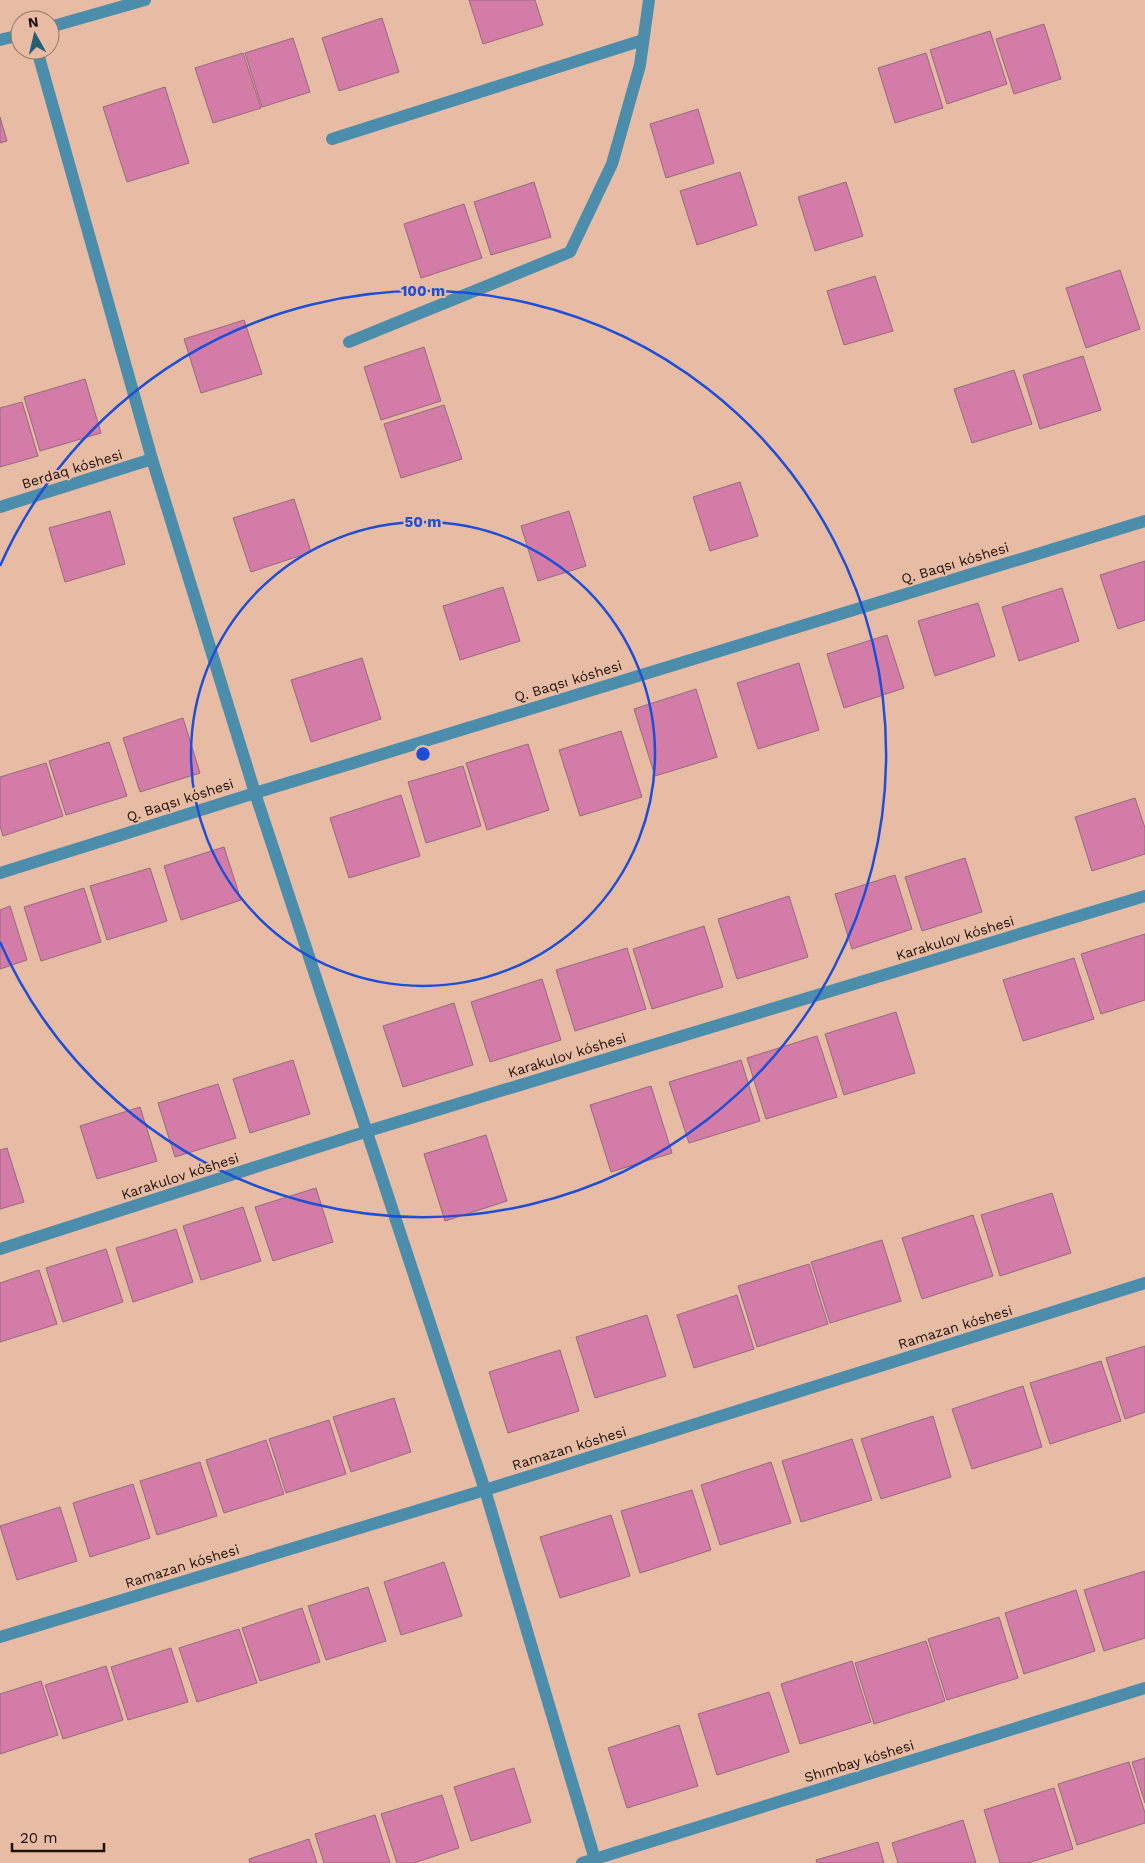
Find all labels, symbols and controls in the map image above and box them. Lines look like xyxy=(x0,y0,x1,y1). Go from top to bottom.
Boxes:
north arrow xyxy=(10,10,60,60)
text: N xyxy=(27,13,39,31)
text: 100 m xyxy=(401,282,445,300)
street label: Berdaq kóshesi xyxy=(20,446,124,492)
text: 50 m xyxy=(405,513,441,531)
street label: Q. Baqsı kóshesi xyxy=(899,539,1011,587)
street label: Q. Baqsı kóshesi xyxy=(512,657,624,705)
centre of rings xyxy=(414,745,432,763)
street label: Q. Baqsı kóshesi xyxy=(124,775,236,825)
street label: Karakulov kóshesi xyxy=(894,912,1016,964)
street label: Karakulov kóshesi xyxy=(506,1029,628,1081)
street label: Karakulov kóshesi xyxy=(119,1149,241,1203)
street label: Ramazan kóshesi xyxy=(896,1302,1014,1352)
street label: Ramazan kóshesi xyxy=(510,1423,628,1473)
street label: Ramazan kóshesi xyxy=(123,1541,241,1591)
street label: Shımbay kóshesi xyxy=(802,1737,916,1785)
scale bar xyxy=(12,1820,105,1852)
text: 20 m xyxy=(20,1829,58,1847)

